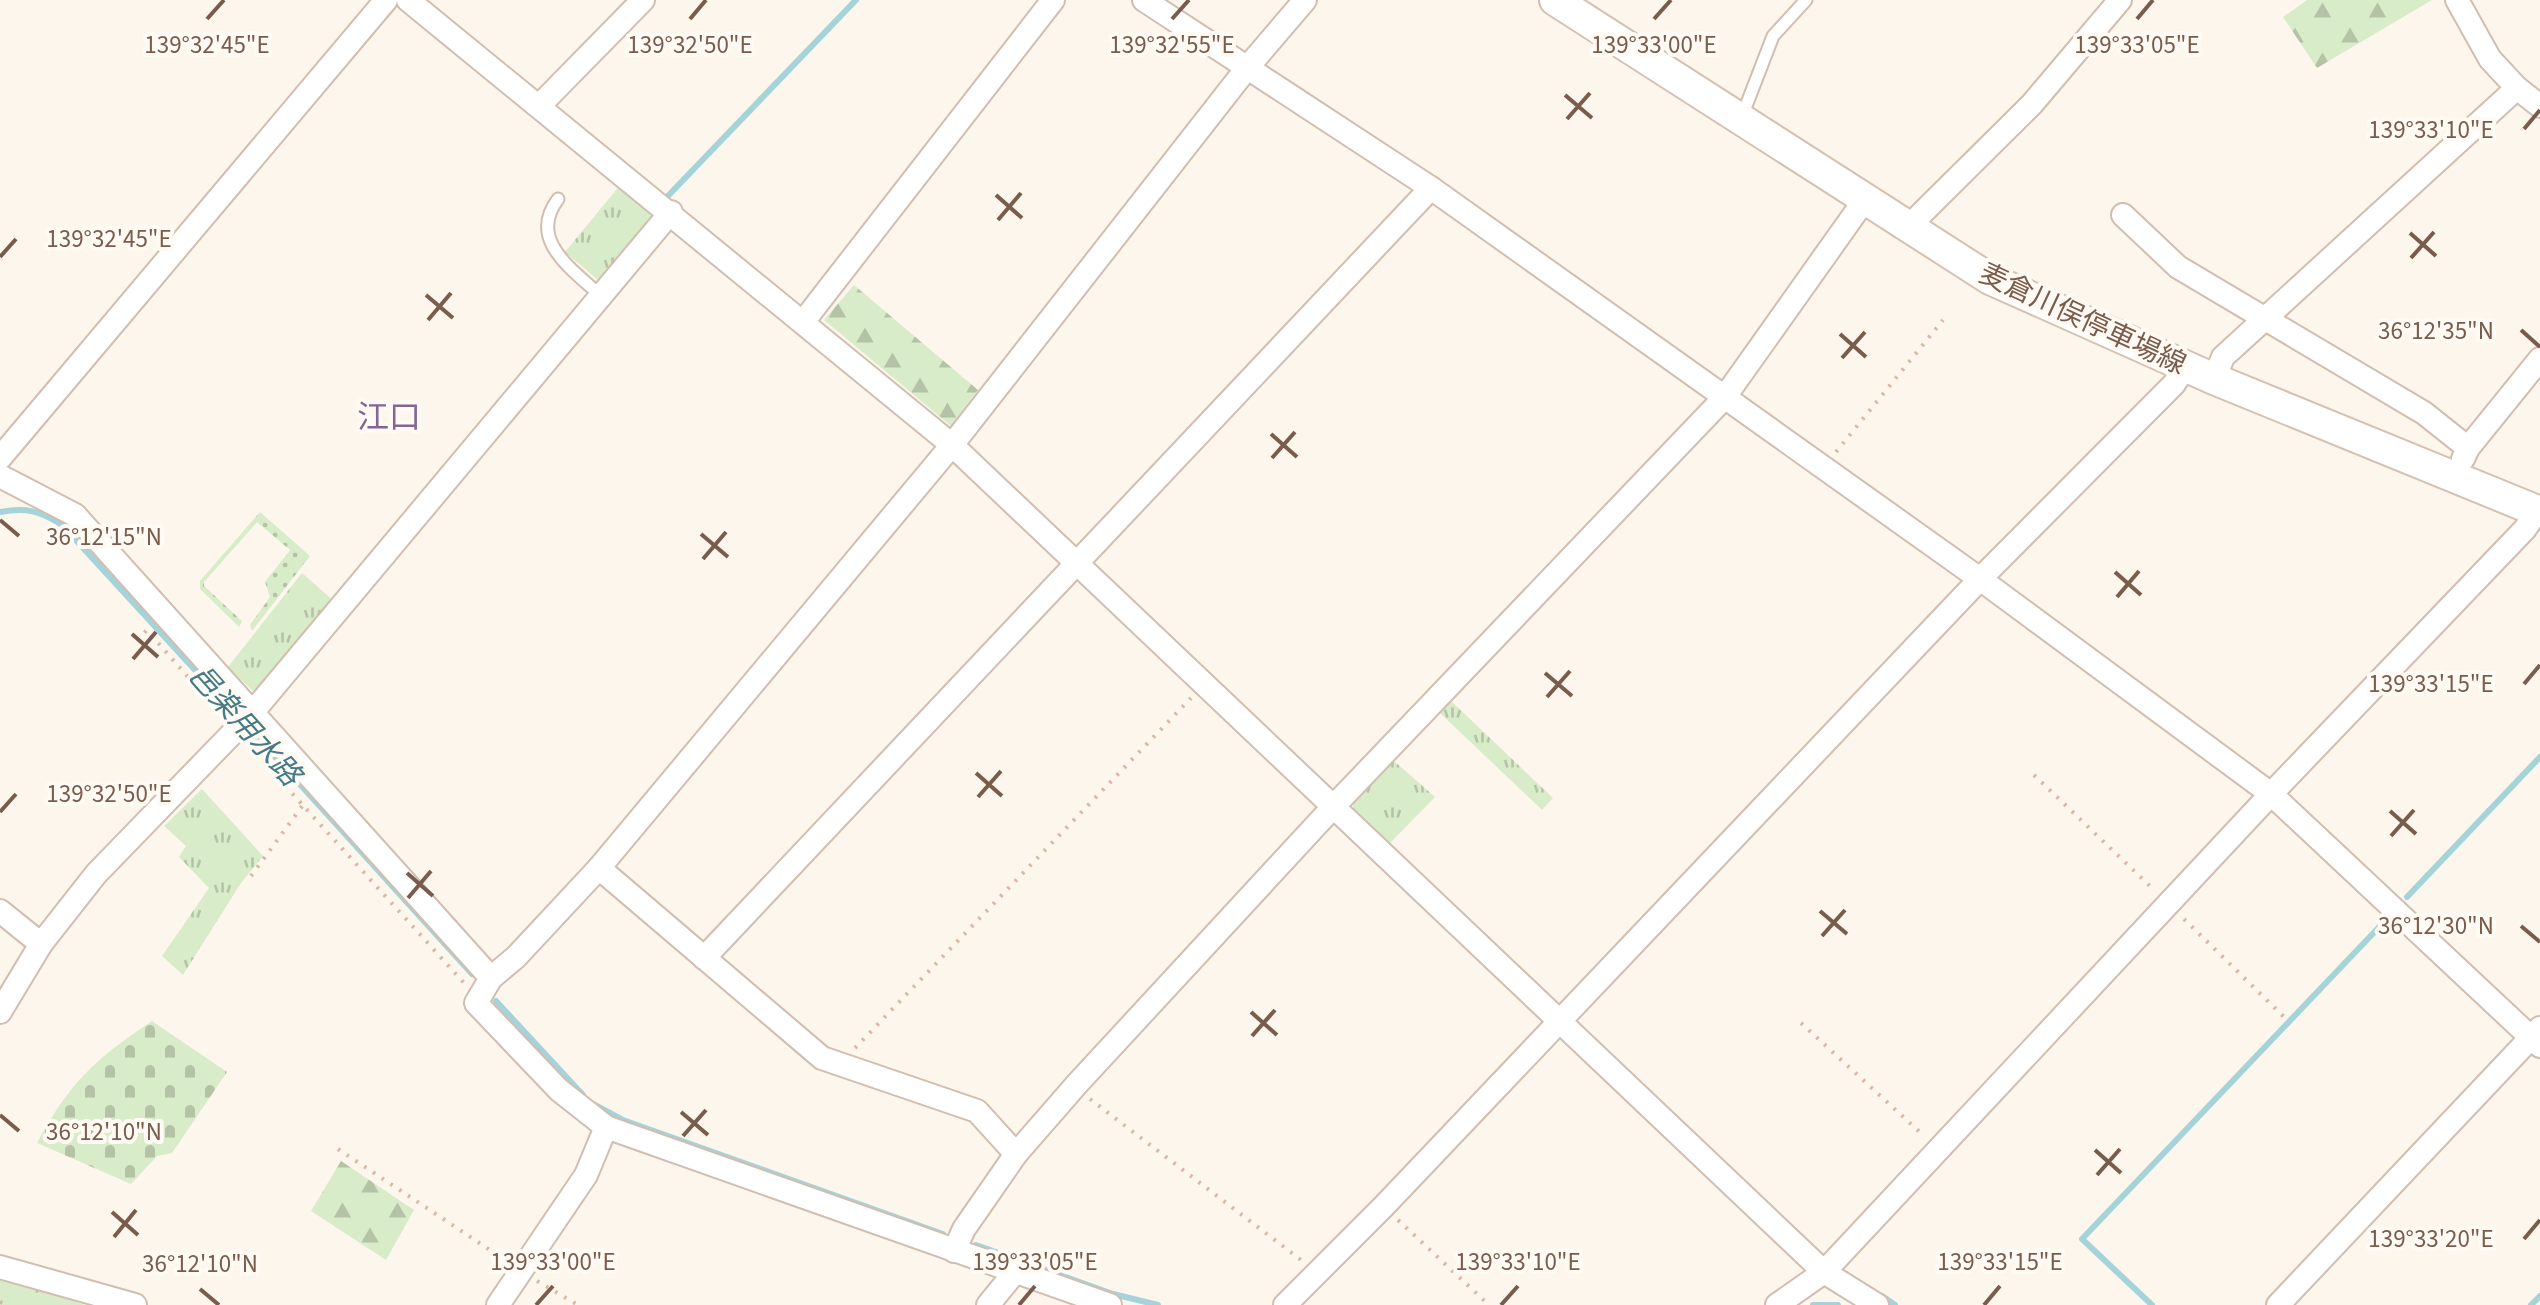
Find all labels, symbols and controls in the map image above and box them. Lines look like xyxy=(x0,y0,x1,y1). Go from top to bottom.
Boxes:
text: 139°32'45"E xyxy=(144,27,270,63)
text: 139°32'50"E xyxy=(627,27,753,63)
text: 139°32'55"E xyxy=(1109,27,1235,63)
text: 139°33'00"E xyxy=(1591,27,1717,63)
text: 139°33'05"E xyxy=(2074,27,2200,63)
text: 139°33'10"E xyxy=(2368,112,2494,148)
text: 139°32'45"E xyxy=(46,221,172,257)
street label: 麦倉川俣停車場線 xyxy=(1973,253,2193,384)
text: 36°12'35"N xyxy=(2378,313,2494,349)
district label: 江口 xyxy=(357,395,421,441)
text: 36°12'15"N xyxy=(46,519,162,555)
water label: 邑楽用水路 xyxy=(178,655,313,798)
text: 139°33'15"E xyxy=(2368,666,2494,702)
text: 139°32'50"E xyxy=(46,776,172,812)
text: 36°12'30"N xyxy=(2378,908,2494,944)
text: 36°12'10"N xyxy=(46,1114,162,1150)
text: 139°33'20"E xyxy=(2368,1221,2494,1257)
text: 139°33'00"E xyxy=(490,1244,616,1280)
text: 139°33'05"E xyxy=(972,1244,1098,1280)
text: 139°33'10"E xyxy=(1455,1244,1581,1280)
text: 139°33'15"E xyxy=(1937,1244,2063,1280)
text: 36°12'10"N xyxy=(142,1246,258,1282)

